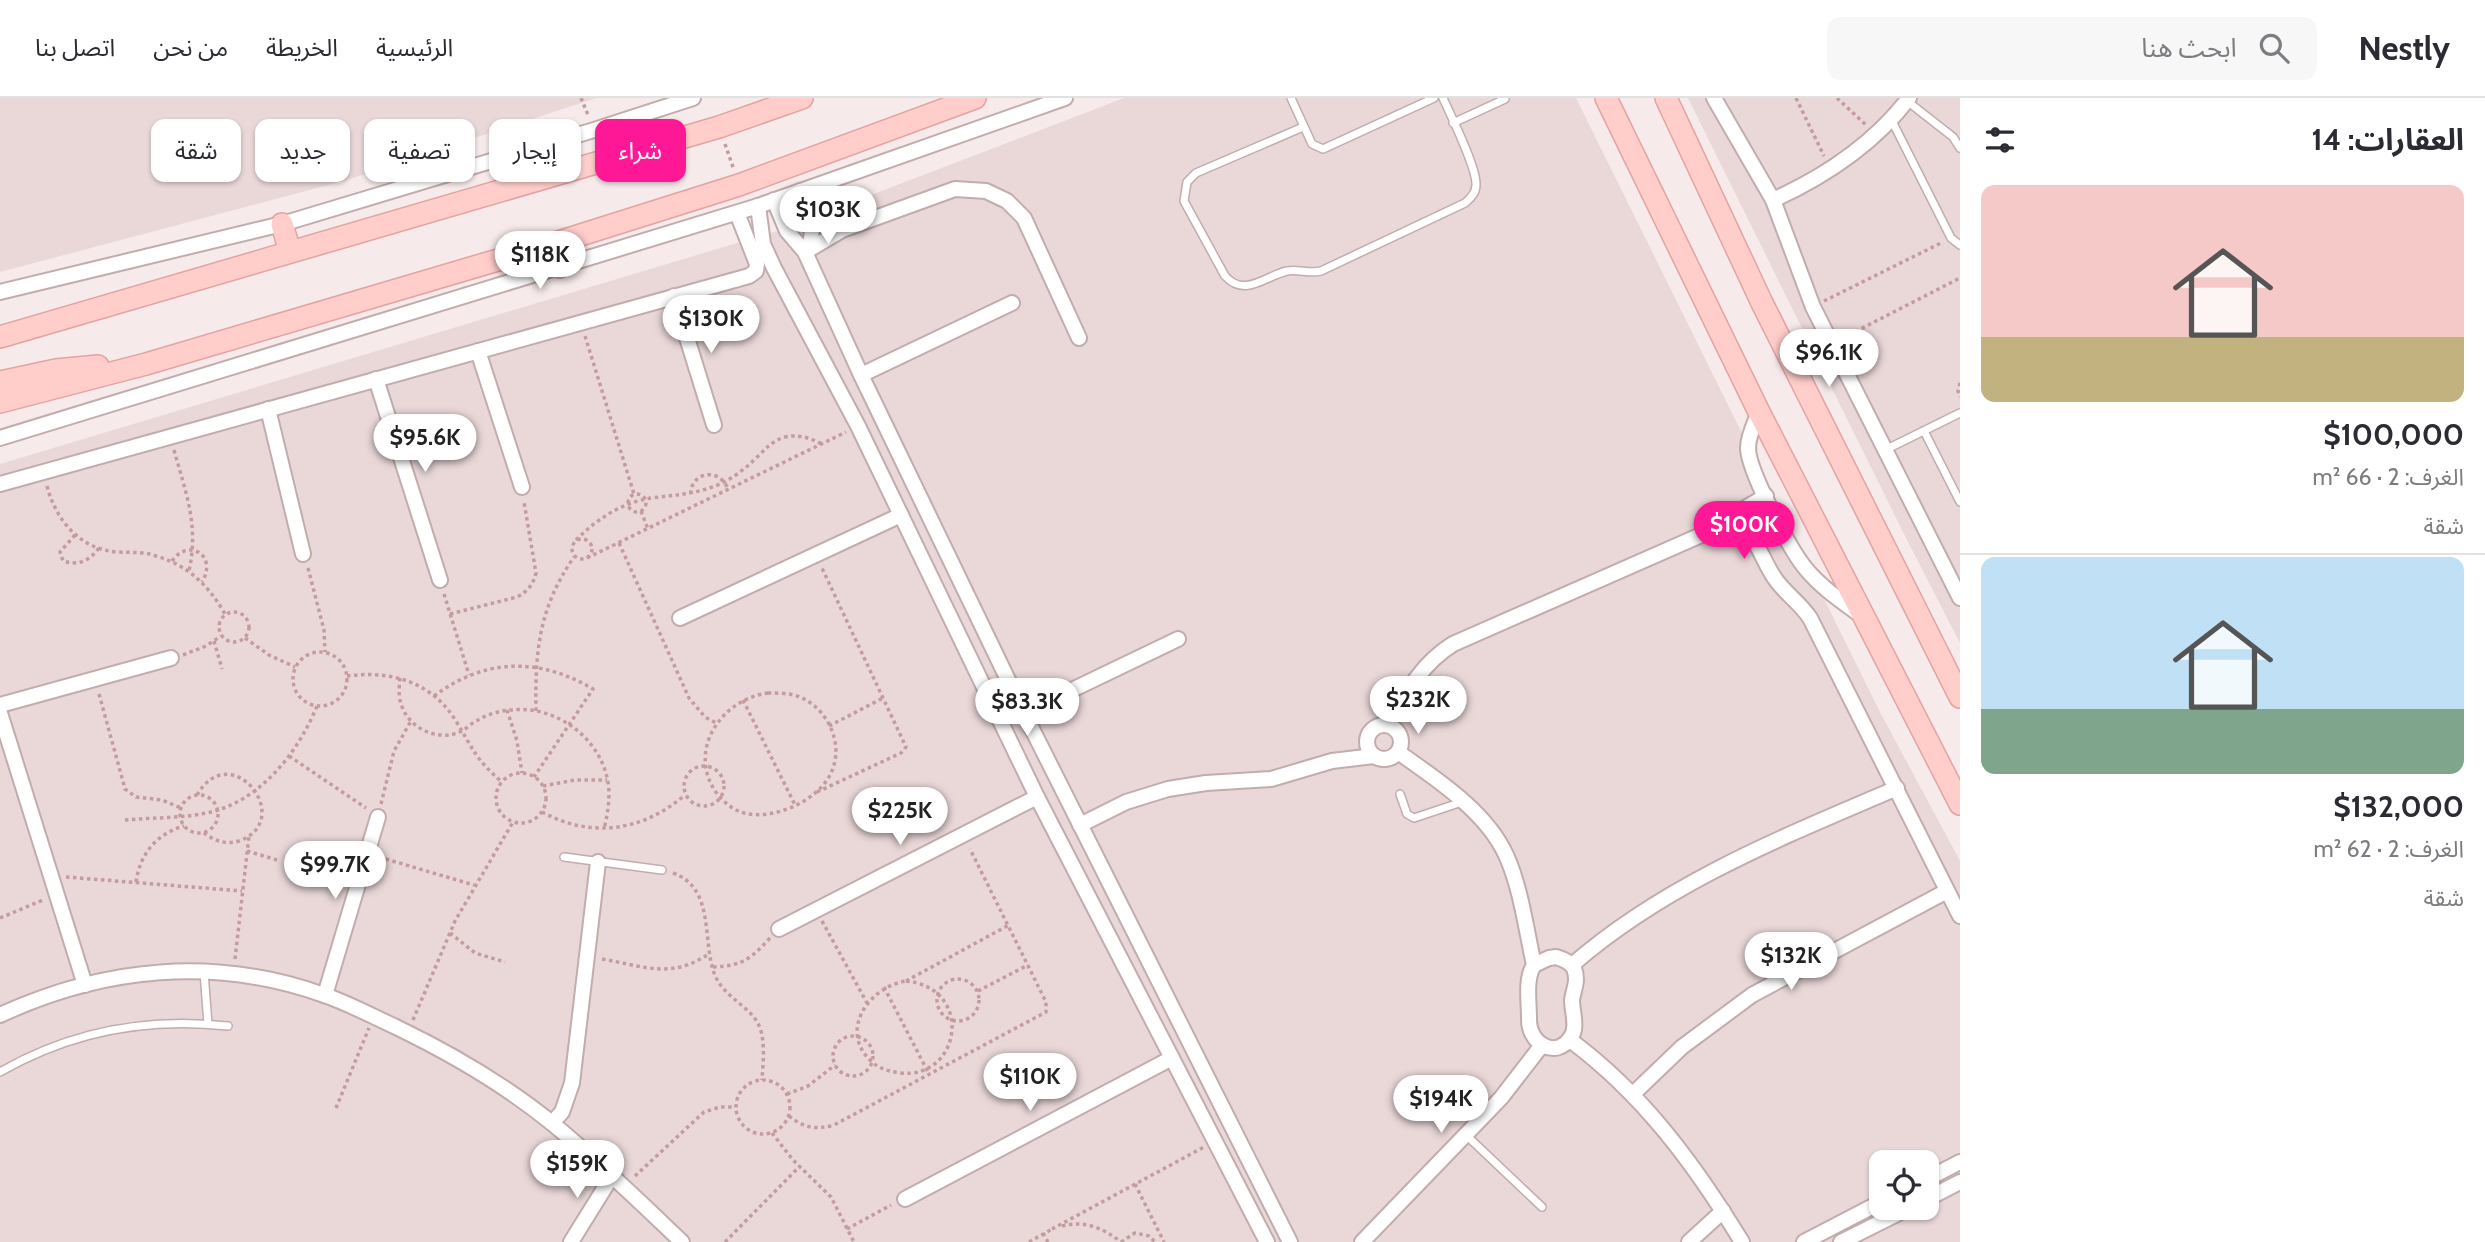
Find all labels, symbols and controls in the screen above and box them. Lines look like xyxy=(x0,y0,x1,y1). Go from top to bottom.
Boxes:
search box xyxy=(1827,17,2317,80)
text: Nestly xyxy=(2359,28,2450,68)
icon: search xyxy=(2255,29,2293,67)
text: ابحث هنا xyxy=(2141,32,2237,64)
text: اتصل بنا xyxy=(35,33,115,62)
text: من نحن xyxy=(153,33,228,62)
text: الخريطة xyxy=(266,33,338,62)
text: الرئيسية xyxy=(376,33,453,62)
chip: شقة xyxy=(151,119,241,182)
chip: جديد xyxy=(255,119,350,182)
chip: تصفية xyxy=(364,119,475,182)
chip: إيجار xyxy=(489,119,581,182)
chip: شراء xyxy=(595,119,686,182)
icon: filters xyxy=(1981,121,2019,159)
text: العقارات: 14 xyxy=(2311,121,2464,158)
pin: $103K xyxy=(779,186,877,246)
text: $103K xyxy=(796,195,860,223)
icon: home xyxy=(2160,230,2286,356)
pin: $118K xyxy=(491,232,589,291)
text: $118K xyxy=(511,240,569,268)
pin: $130K xyxy=(662,296,760,355)
text: $130K xyxy=(679,304,743,332)
pin: $96.1K xyxy=(1772,330,1886,389)
text: $96.1K xyxy=(1796,338,1862,366)
pin: $95.6K xyxy=(368,414,482,474)
text: $100,000 xyxy=(2323,416,2464,453)
text: $95.6K xyxy=(389,423,461,451)
text: الغرف: 2 · 66 m² xyxy=(2313,463,2464,491)
pin: $100K xyxy=(1695,502,1793,561)
text: $100K xyxy=(1710,510,1778,538)
text: شقة xyxy=(2423,512,2464,540)
icon: home xyxy=(2160,602,2286,728)
pin: $232K xyxy=(1369,676,1467,736)
pin: $83.3K xyxy=(970,678,1084,738)
text: $232K xyxy=(1386,685,1450,713)
text: $83.3K xyxy=(991,687,1063,715)
pin: $225K xyxy=(851,788,949,847)
text: $132,000 xyxy=(2333,788,2464,825)
text: $225K xyxy=(868,796,932,824)
text: الغرف: 2 · 62 m² xyxy=(2314,835,2464,863)
pin: $99.7K xyxy=(278,842,392,901)
text: $99.7K xyxy=(300,850,370,878)
text: شقة xyxy=(2423,884,2464,912)
pin: $132K xyxy=(1742,932,1840,992)
text: $132K xyxy=(1761,941,1821,969)
pin: $110K xyxy=(981,1054,1079,1113)
text: $110K xyxy=(1000,1062,1060,1090)
pin: $194K xyxy=(1392,1076,1490,1135)
text: $194K xyxy=(1409,1084,1473,1112)
pin: $159K xyxy=(528,1140,626,1200)
text: $159K xyxy=(546,1149,608,1177)
map controls xyxy=(1869,1150,1939,1220)
button: locate xyxy=(1869,1150,1939,1220)

